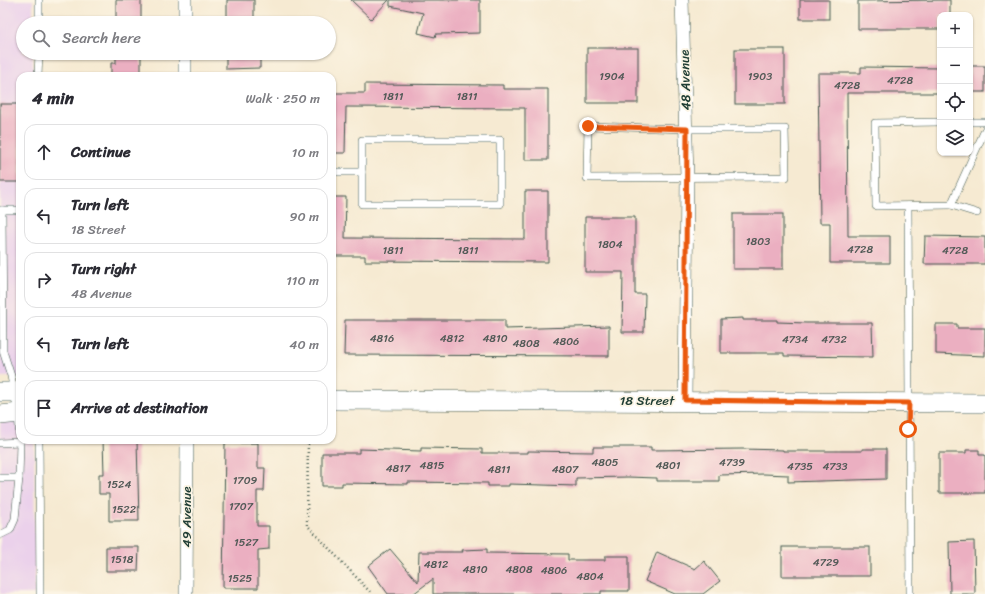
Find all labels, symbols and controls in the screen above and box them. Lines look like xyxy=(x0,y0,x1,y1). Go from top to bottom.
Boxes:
map controls xyxy=(937,12,973,156)
button: + xyxy=(937,12,973,48)
search box xyxy=(16,16,336,60)
text: Search here xyxy=(62,25,141,51)
icon: search xyxy=(30,27,52,49)
button: − xyxy=(937,48,973,84)
street label: 48 Avenue xyxy=(672,49,698,111)
house number: 1904 xyxy=(599,67,625,86)
house number: 1903 xyxy=(748,67,772,86)
house number: 4728 xyxy=(887,71,913,90)
house number: 4728 xyxy=(834,76,860,95)
text: 4 min xyxy=(32,83,74,113)
button: locate xyxy=(937,84,973,120)
text: Walk · 250 m xyxy=(246,87,320,110)
house number: 1811 xyxy=(383,87,404,106)
house number: 1811 xyxy=(457,87,478,106)
route end xyxy=(579,117,597,135)
button: layers xyxy=(937,120,973,156)
text: Continue xyxy=(71,139,131,165)
icon: ahead xyxy=(33,141,55,163)
text: 10 m xyxy=(292,141,319,164)
text: Turn left xyxy=(71,192,129,218)
icon: left xyxy=(33,205,55,227)
text: 90 m xyxy=(289,205,319,228)
text: 18 Street xyxy=(71,218,126,241)
house number: 1803 xyxy=(746,232,770,251)
house number: 1804 xyxy=(597,235,623,254)
house number: 4728 xyxy=(847,240,873,259)
house number: 1811 xyxy=(383,241,404,260)
house number: 1811 xyxy=(458,241,479,260)
house number: 4728 xyxy=(942,241,968,260)
text: Turn right xyxy=(71,256,136,282)
icon: right xyxy=(33,269,55,291)
text: 110 m xyxy=(286,269,319,292)
text: 48 Avenue xyxy=(71,282,132,305)
house number: 4816 xyxy=(370,329,394,348)
house number: 4812 xyxy=(440,329,465,348)
house number: 4810 xyxy=(482,329,508,348)
house number: 4734 xyxy=(782,330,808,349)
house number: 4732 xyxy=(821,330,847,349)
text: Turn left xyxy=(71,331,129,357)
house number: 4806 xyxy=(553,332,579,351)
icon: left xyxy=(33,333,55,355)
text: 40 m xyxy=(289,333,319,356)
house number: 4808 xyxy=(512,334,540,353)
street label: 18 Street xyxy=(620,389,675,412)
text: Arrive at destination xyxy=(71,395,208,421)
icon: arrive xyxy=(33,397,55,419)
route start xyxy=(899,420,917,438)
house number: 4805 xyxy=(591,453,619,472)
house number: 4739 xyxy=(719,453,745,472)
house number: 4815 xyxy=(420,456,445,475)
house number: 4801 xyxy=(655,456,681,475)
house number: 4735 xyxy=(787,457,813,476)
house number: 4733 xyxy=(822,457,848,476)
house number: 4817 xyxy=(386,459,411,478)
house number: 4811 xyxy=(488,460,511,479)
house number: 4807 xyxy=(552,460,579,479)
house number: 1709 xyxy=(233,471,258,490)
house number: 1524 xyxy=(107,475,131,494)
street label: 49 Avenue xyxy=(175,487,198,547)
house number: 1707 xyxy=(229,497,254,516)
house number: 1522 xyxy=(112,500,137,519)
house number: 1527 xyxy=(234,533,259,552)
house number: 1518 xyxy=(111,550,134,569)
house number: 4729 xyxy=(813,553,839,572)
house number: 4812 xyxy=(424,555,449,574)
house number: 4810 xyxy=(462,560,488,579)
house number: 4808 xyxy=(505,560,533,579)
house number: 4806 xyxy=(541,561,567,580)
house number: 4804 xyxy=(576,567,604,586)
house number: 1525 xyxy=(228,569,253,588)

